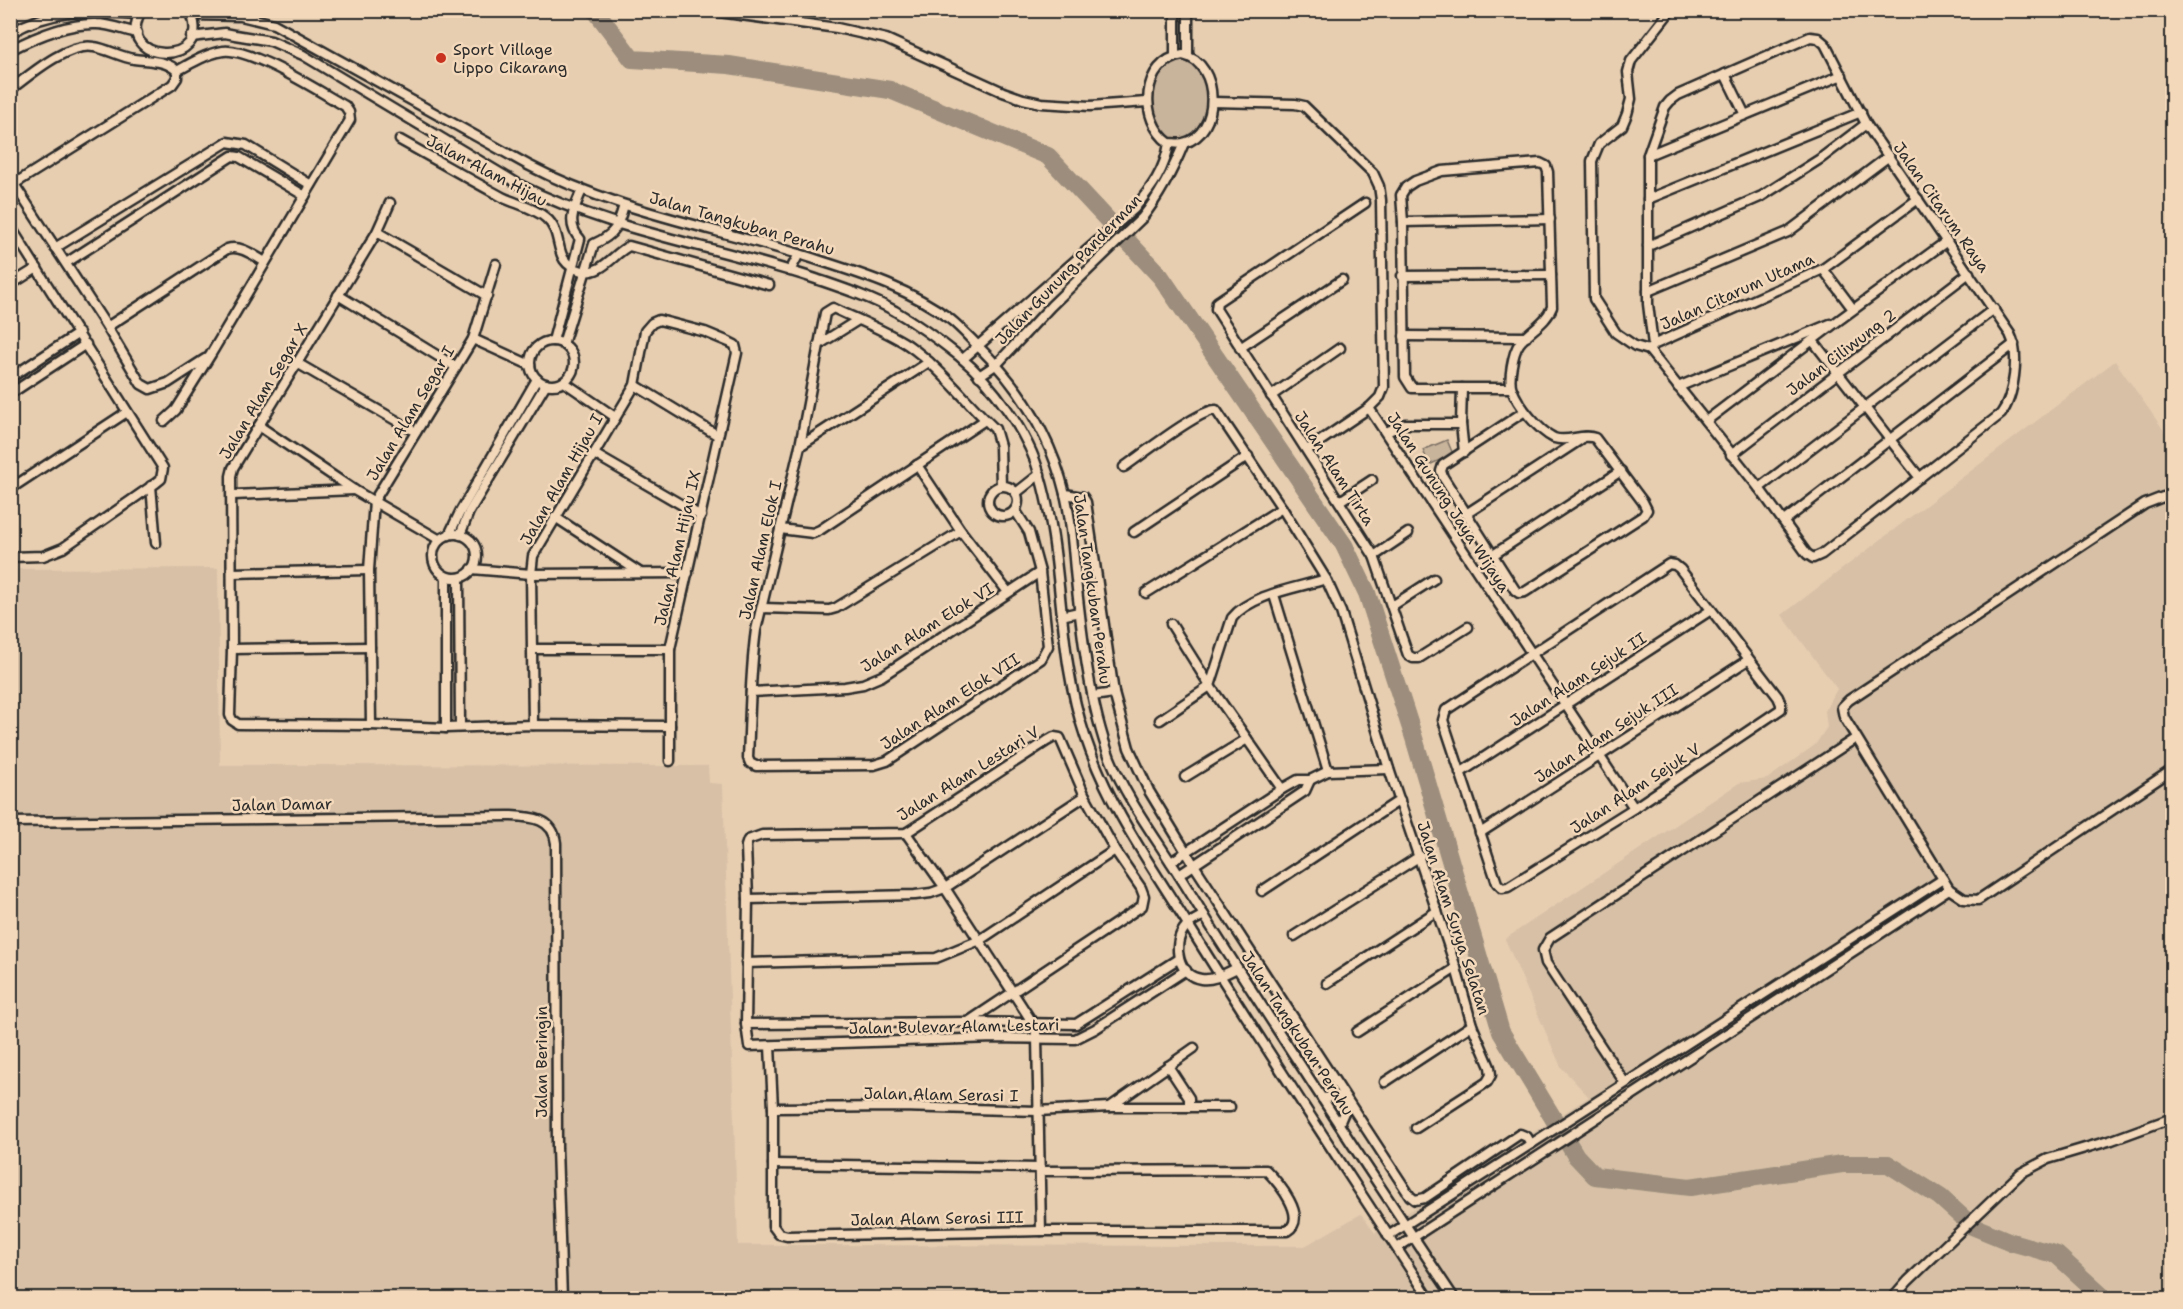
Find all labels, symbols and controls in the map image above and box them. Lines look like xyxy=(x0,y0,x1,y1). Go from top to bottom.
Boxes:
place label: Sport Village Lippo Cikarang xyxy=(453,39,568,78)
marker: Sport Village Lippo Cikarang xyxy=(434,51,448,65)
street label: Jalan Alam Hijau xyxy=(423,130,551,211)
street label: Jalan Citarum Raya xyxy=(1889,138,1995,277)
street label: Jalan Tangkuban Perahu xyxy=(647,187,837,260)
street label: Jalan Gunung Panderman xyxy=(991,189,1146,349)
street label: Jalan Citarum Utama xyxy=(1657,248,1817,335)
street label: Jalan Ciliwung 2 xyxy=(1782,304,1900,400)
street label: Jalan Alam Segar X xyxy=(214,319,312,463)
street label: Jalan Alam Segar I xyxy=(362,342,459,485)
street label: Jalan Alam Tirta xyxy=(1290,407,1379,530)
street label: Jalan Gunung Jaya Wijaya xyxy=(1382,408,1515,596)
street label: Jalan Alam Hijau I xyxy=(515,410,608,549)
street label: Jalan Alam Hijau IX xyxy=(649,468,706,628)
street label: Jalan Alam Elok I xyxy=(734,478,787,622)
street label: Jalan Tangkuban Perahu xyxy=(1069,493,1116,685)
street label: Jalan Alam Elok VI xyxy=(857,578,998,677)
street label: Jalan Alam Sejuk II xyxy=(1506,627,1650,731)
street label: Jalan Alam Elok VII xyxy=(877,648,1024,754)
street label: Jalan Alam Sejuk III xyxy=(1530,679,1682,788)
street label: Jalan Alam Lestari V xyxy=(893,721,1043,826)
street label: Jalan Alam Sejuk V xyxy=(1566,738,1705,838)
street label: Jalan Damar xyxy=(232,793,332,816)
street label: Jalan Alam Surya Selatan xyxy=(1412,819,1495,1018)
street label: Jalan Tangkuban Perahu xyxy=(1237,947,1359,1119)
street label: Jalan Beringin xyxy=(531,1006,552,1118)
street label: Jalan Bulevar Alam Lestari xyxy=(848,1014,1060,1039)
street label: Jalan Alam Serasi I xyxy=(863,1083,1019,1106)
street label: Jalan Alam Serasi III xyxy=(850,1206,1024,1231)

